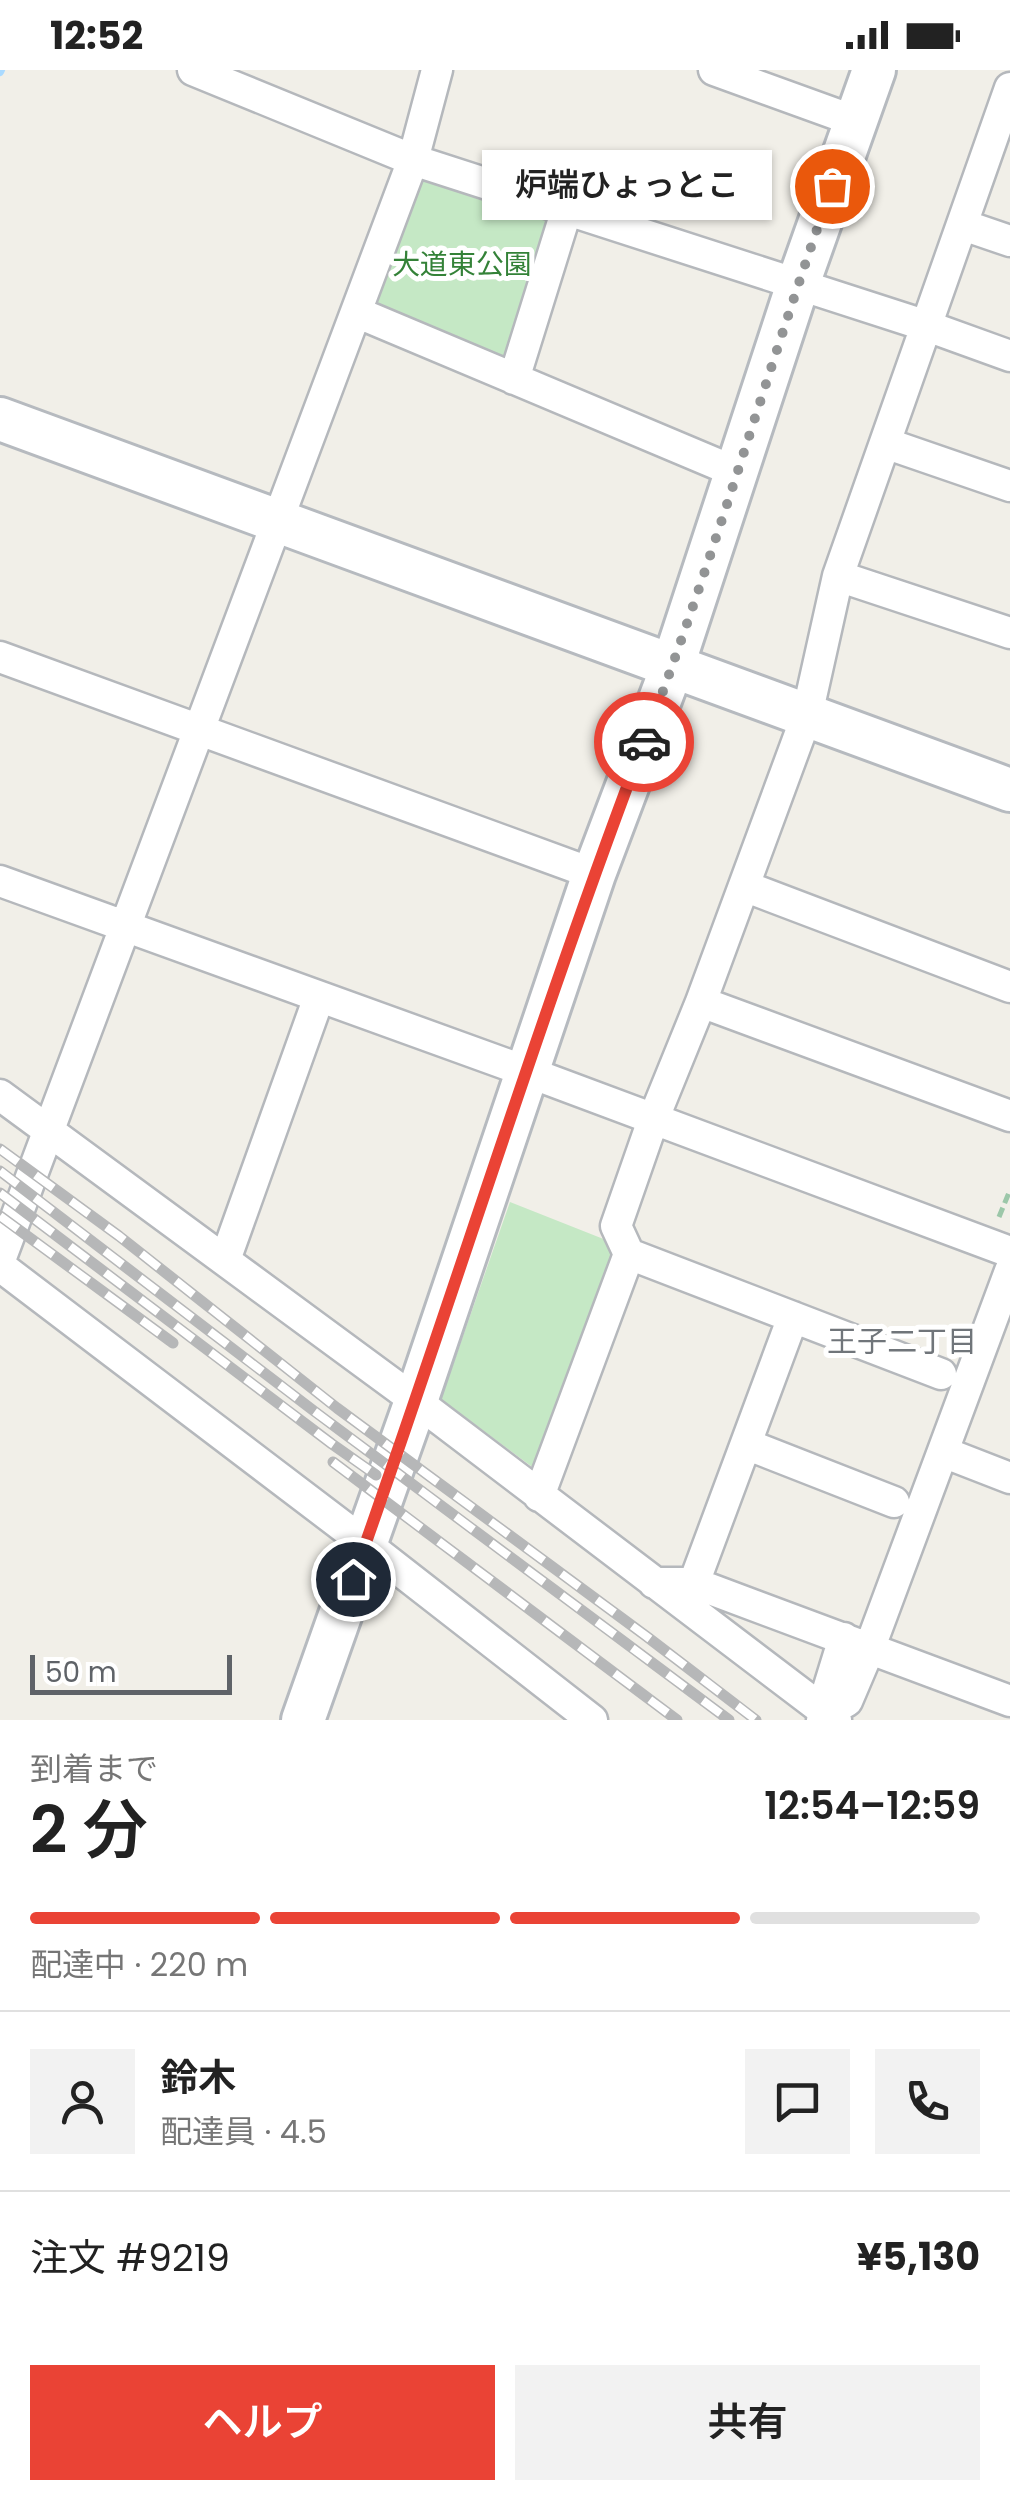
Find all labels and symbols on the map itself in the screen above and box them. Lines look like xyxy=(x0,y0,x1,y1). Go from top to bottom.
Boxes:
pin xyxy=(790,144,875,229)
callout: 炉端ひょっとこ xyxy=(482,151,772,221)
park label: 大道東公園 xyxy=(392,245,532,284)
courier xyxy=(594,692,694,792)
district label: 王子二丁目 xyxy=(827,1320,977,1363)
pin xyxy=(311,1537,396,1622)
scale bar xyxy=(30,1650,232,1694)

